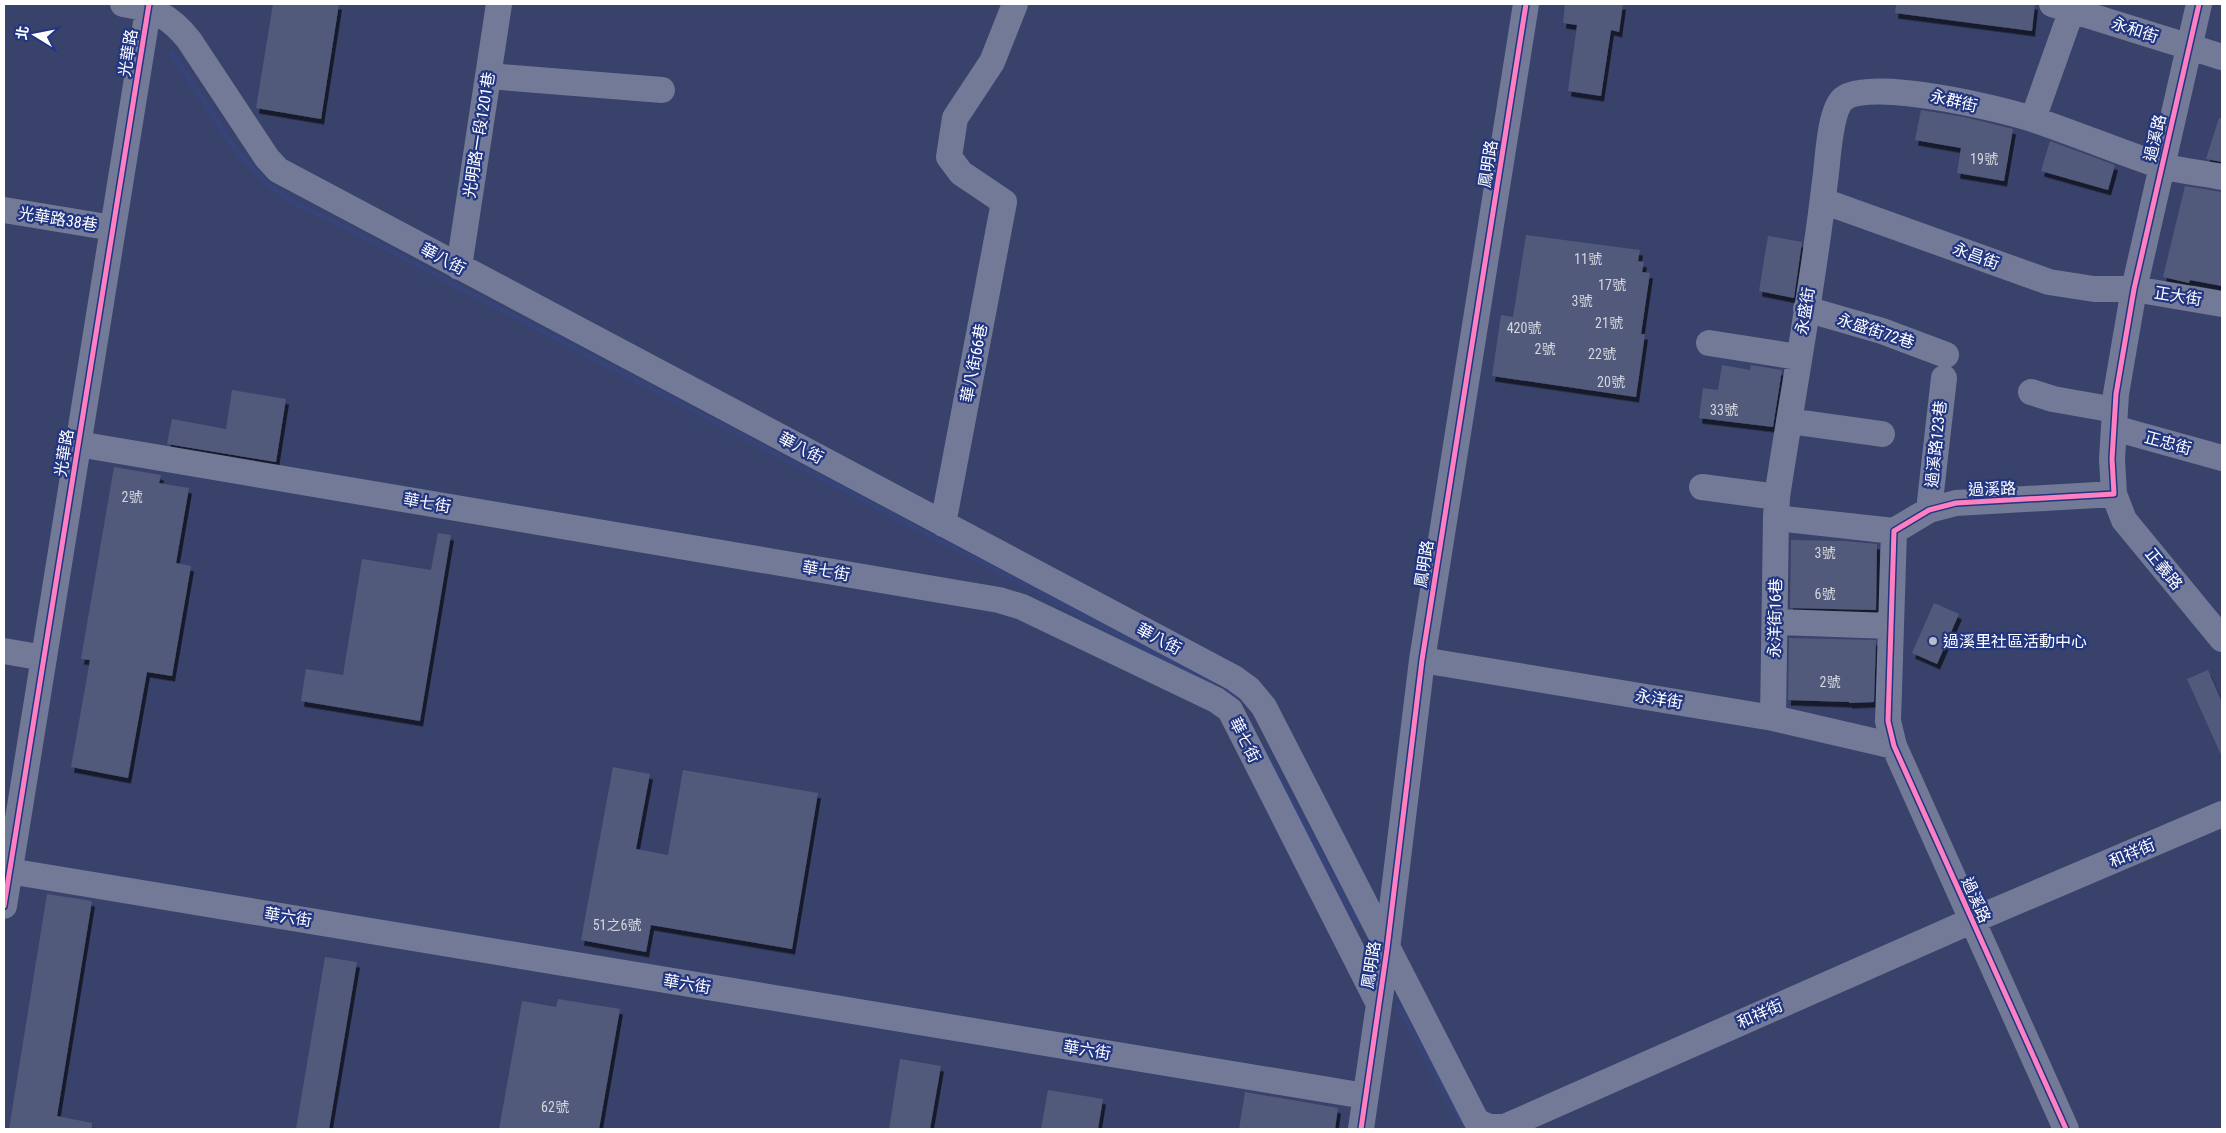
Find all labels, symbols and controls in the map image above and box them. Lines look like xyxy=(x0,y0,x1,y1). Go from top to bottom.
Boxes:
north arrow xyxy=(10,10,60,60)
street label: 永和街 xyxy=(2109,14,2161,46)
text: 北 xyxy=(13,24,31,41)
street label: 光華路 xyxy=(115,28,141,78)
street label: 光明路一段1201巷 xyxy=(460,70,498,200)
street label: 永群街 xyxy=(1928,86,1980,116)
street label: 過溪路 xyxy=(2140,112,2170,164)
street label: 鳳明路 xyxy=(1475,139,1501,189)
house number: 19號 xyxy=(1970,151,1998,167)
street label: 光華路38巷 xyxy=(17,203,99,235)
street label: 華八街 xyxy=(417,239,469,279)
street label: 永昌街 xyxy=(1950,239,2002,273)
house number: 11號 xyxy=(1574,251,1602,267)
house number: 17號 xyxy=(1598,277,1626,293)
street label: 正大街 xyxy=(2153,283,2203,309)
street label: 永盛街 xyxy=(1792,286,1818,336)
house number: 3號 xyxy=(1572,293,1592,309)
street label: 永盛街72巷 xyxy=(1835,310,1917,352)
house number: 21號 xyxy=(1595,315,1623,331)
house number: 420號 xyxy=(1507,320,1541,336)
street label: 華八街66巷 xyxy=(957,322,991,404)
house number: 2號 xyxy=(1535,341,1555,357)
house number: 22號 xyxy=(1588,346,1616,362)
house number: 20號 xyxy=(1597,374,1625,390)
street label: 過溪路123巷 xyxy=(1922,399,1950,489)
house number: 33號 xyxy=(1710,402,1738,418)
street label: 光華路 xyxy=(51,428,77,478)
street label: 華八街 xyxy=(775,428,827,468)
street label: 正忠街 xyxy=(2142,428,2194,458)
street label: 過溪路 xyxy=(1968,479,2016,499)
house number: 2號 xyxy=(122,489,142,505)
street label: 華七街 xyxy=(402,489,452,517)
street label: 鳳明路 xyxy=(1411,539,1437,589)
street label: 正義路 xyxy=(2142,544,2186,594)
house number: 3號 xyxy=(1815,545,1835,561)
street label: 華七街 xyxy=(801,557,851,585)
street label: 永洋街16巷 xyxy=(1765,578,1785,658)
house number: 6號 xyxy=(1815,586,1835,602)
street label: 華八街 xyxy=(1133,619,1185,659)
place label: 過溪里社區活動中心 xyxy=(1943,632,2087,651)
marker: 過溪里社區活動中心 xyxy=(1927,635,1939,647)
house number: 2號 xyxy=(1820,674,1840,690)
street label: 永洋街 xyxy=(1634,686,1684,712)
street label: 華七街 xyxy=(1226,714,1264,766)
street label: 和祥街 xyxy=(2106,835,2158,871)
street label: 過溪路 xyxy=(1958,874,1994,926)
street label: 華六街 xyxy=(263,904,313,930)
house number: 51之6號 xyxy=(593,917,641,933)
street label: 鳳明路 xyxy=(1358,940,1384,990)
street label: 華六街 xyxy=(662,971,712,997)
street label: 和祥街 xyxy=(1734,996,1786,1032)
street label: 華六街 xyxy=(1062,1037,1112,1063)
house number: 62號 xyxy=(541,1099,569,1115)

